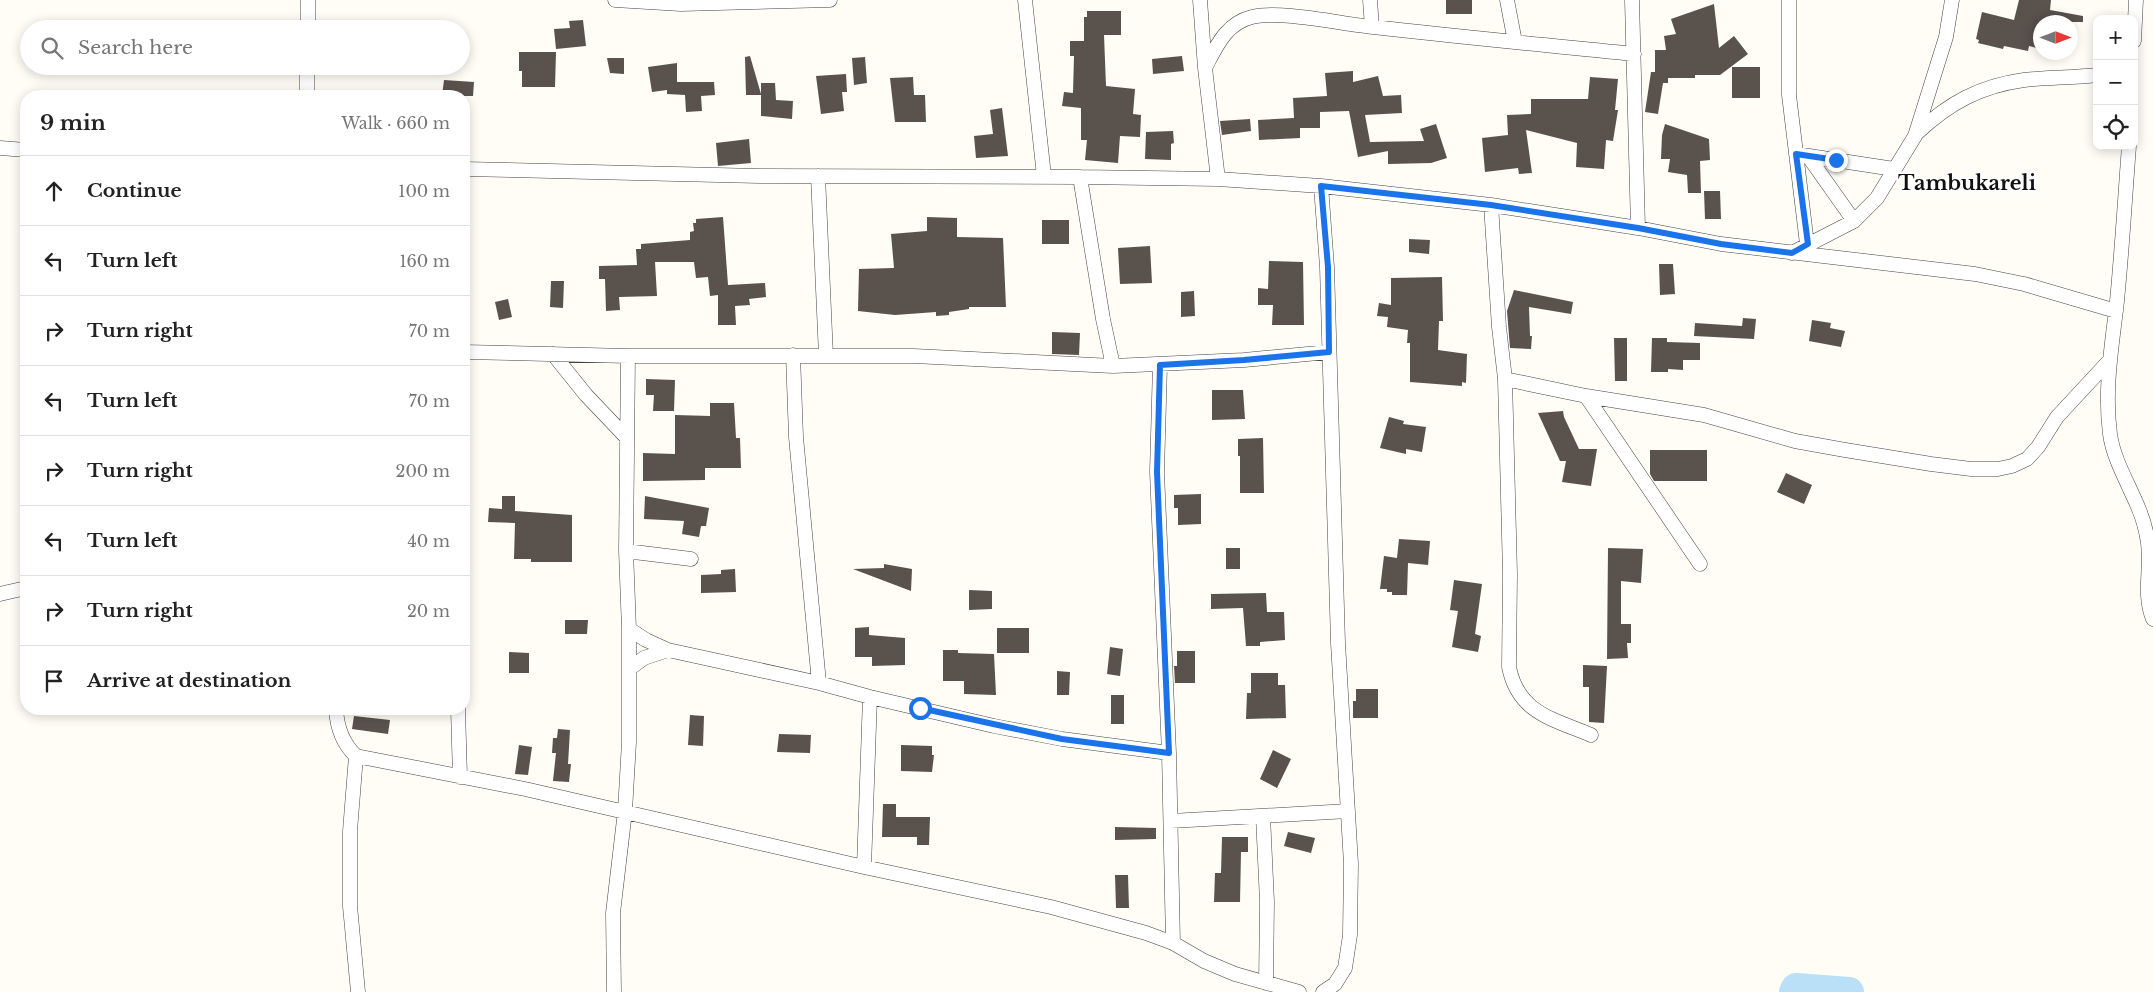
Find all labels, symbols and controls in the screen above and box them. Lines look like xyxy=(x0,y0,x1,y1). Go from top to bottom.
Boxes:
north arrow xyxy=(2033,15,2078,60)
map controls xyxy=(2093,15,2138,150)
button: + xyxy=(2093,15,2138,60)
search box xyxy=(20,20,470,75)
icon: search xyxy=(38,34,66,62)
text: Search here xyxy=(78,36,193,59)
button: − xyxy=(2093,60,2138,105)
button: locate xyxy=(2093,105,2138,150)
text: 9 min xyxy=(40,110,106,136)
text: Walk · 660 m xyxy=(341,113,450,133)
route end xyxy=(1825,149,1848,172)
district label: Tambukareli xyxy=(1898,171,2036,195)
icon: ahead xyxy=(40,177,68,205)
text: Continue xyxy=(87,179,182,202)
text: 100 m xyxy=(398,181,450,201)
icon: left xyxy=(40,247,68,275)
text: Turn left xyxy=(87,249,178,272)
text: 160 m xyxy=(399,251,450,271)
icon: right xyxy=(40,317,68,345)
text: Turn right xyxy=(87,319,193,342)
text: 70 m xyxy=(409,321,450,341)
icon: left xyxy=(40,387,68,415)
text: Turn left xyxy=(87,389,178,412)
text: 70 m xyxy=(409,391,450,411)
icon: right xyxy=(40,457,68,485)
text: Turn right xyxy=(87,459,193,482)
text: 200 m xyxy=(396,461,450,481)
icon: left xyxy=(40,527,68,555)
text: Turn left xyxy=(87,529,178,552)
text: 40 m xyxy=(407,531,450,551)
icon: right xyxy=(40,597,68,625)
text: Turn right xyxy=(87,599,193,622)
text: 20 m xyxy=(407,601,450,621)
icon: arrive xyxy=(40,667,68,695)
text: Arrive at destination xyxy=(87,669,291,692)
route start xyxy=(909,697,932,720)

